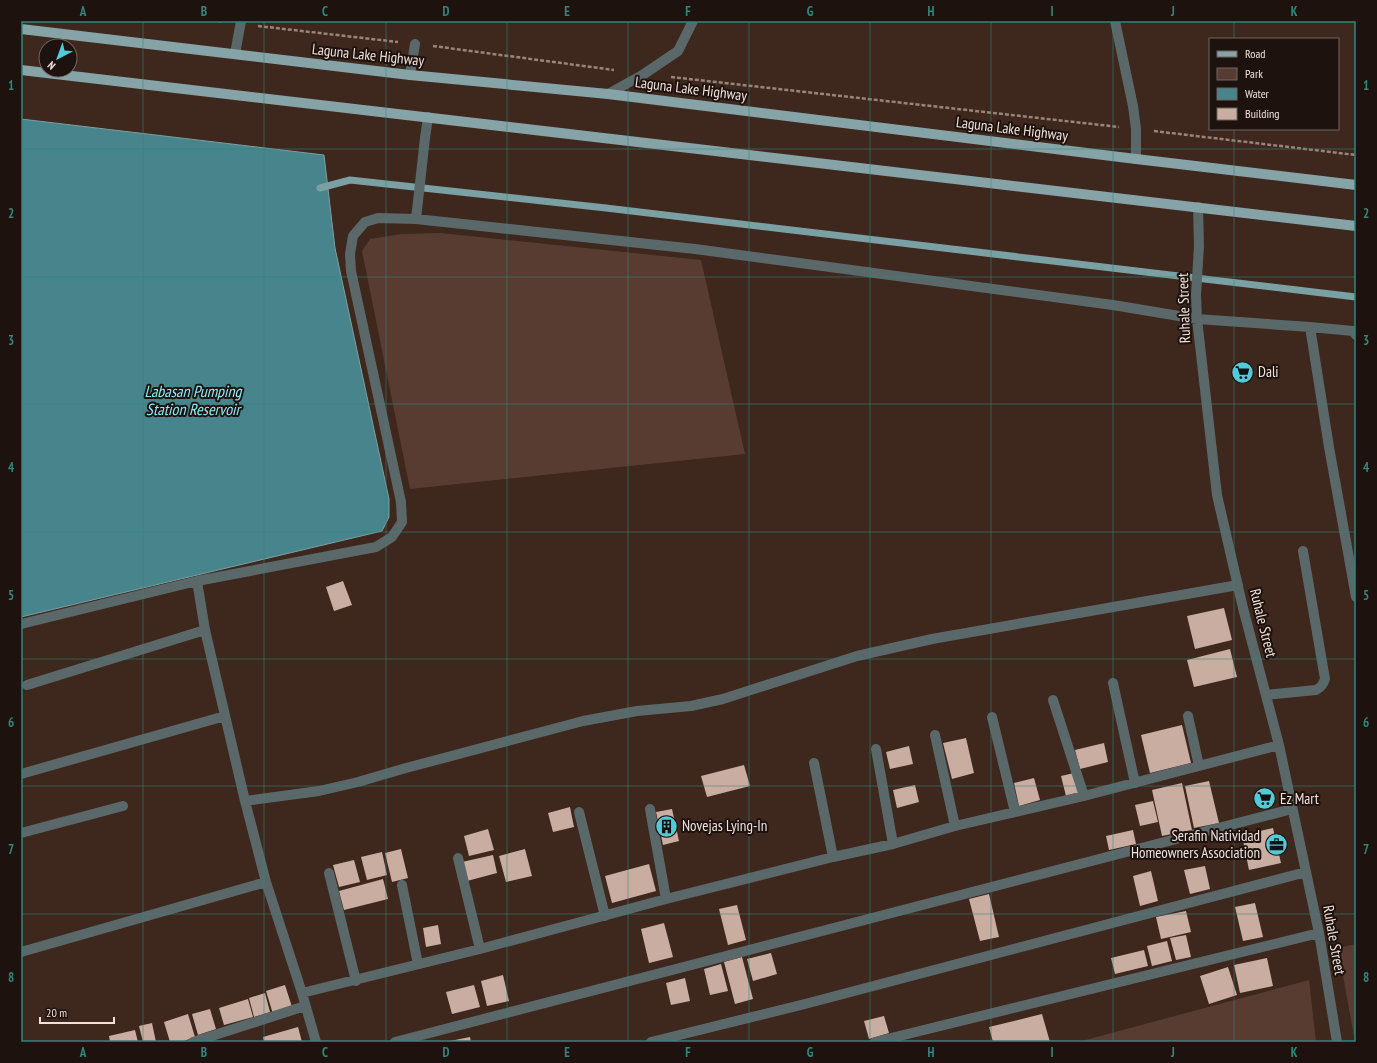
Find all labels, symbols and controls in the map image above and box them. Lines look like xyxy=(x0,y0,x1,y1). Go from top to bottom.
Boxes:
text: A xyxy=(79,3,87,20)
text: B xyxy=(201,3,207,20)
text: C xyxy=(322,3,328,20)
text: D xyxy=(443,3,450,20)
text: E xyxy=(564,3,570,20)
text: F xyxy=(685,3,691,20)
text: G xyxy=(807,3,814,20)
text: H xyxy=(928,3,935,20)
text: I xyxy=(1050,3,1054,20)
text: J xyxy=(1170,3,1175,20)
text: K xyxy=(1291,3,1298,20)
north arrow xyxy=(38,38,78,78)
legend xyxy=(1209,38,1339,130)
street label: Laguna Lake Highway xyxy=(311,39,425,70)
text: Road xyxy=(1245,46,1265,61)
text: N xyxy=(45,58,58,73)
text: Park xyxy=(1245,66,1263,81)
street label: Laguna Lake Highway xyxy=(634,72,749,105)
text: 1 xyxy=(8,77,14,94)
text: 1 xyxy=(1363,77,1369,94)
text: Water xyxy=(1245,86,1270,101)
text: Building xyxy=(1245,106,1280,121)
street label: Laguna Lake Highway xyxy=(955,112,1070,145)
text: 2 xyxy=(8,205,14,222)
text: 2 xyxy=(1363,205,1369,222)
street label: Ruhale Street xyxy=(1173,273,1194,343)
text: 3 xyxy=(8,332,14,349)
text: 3 xyxy=(1363,332,1369,349)
supermarket icon: Dali xyxy=(1230,359,1256,385)
place label: Dali xyxy=(1258,362,1279,381)
water label: Labasan Pumping Station Reservoir xyxy=(145,381,243,419)
text: 4 xyxy=(8,459,15,476)
text: 4 xyxy=(1363,459,1370,476)
text: 5 xyxy=(8,587,14,604)
street label: Ruhale Street xyxy=(1246,587,1281,659)
text: 5 xyxy=(1363,587,1369,604)
text: 6 xyxy=(8,714,14,731)
text: 6 xyxy=(1363,714,1369,731)
supermarket icon: Ez Mart xyxy=(1252,786,1278,812)
place label: Ez Mart xyxy=(1280,789,1319,808)
building icon: Novejas Lying-In xyxy=(654,813,680,839)
place label: Novejas Lying-In xyxy=(682,816,767,835)
place label: Serafin Natividad Homeowners Association xyxy=(1131,826,1260,862)
office icon: Serafin Natividad Homeowners Association xyxy=(1263,832,1289,858)
text: 7 xyxy=(8,841,14,858)
text: 7 xyxy=(1363,841,1369,858)
street label: Ruhale Street xyxy=(1319,904,1350,976)
text: 8 xyxy=(8,969,14,986)
text: 8 xyxy=(1363,969,1369,986)
scale bar xyxy=(40,999,114,1025)
text: 20 m xyxy=(46,1005,67,1020)
text: A xyxy=(79,1044,87,1061)
text: B xyxy=(201,1044,207,1061)
text: C xyxy=(322,1044,328,1061)
text: D xyxy=(443,1044,450,1061)
text: E xyxy=(564,1044,570,1061)
text: F xyxy=(685,1044,691,1061)
text: G xyxy=(807,1044,814,1061)
text: H xyxy=(928,1044,935,1061)
text: I xyxy=(1050,1044,1054,1061)
text: J xyxy=(1170,1044,1175,1061)
text: K xyxy=(1291,1044,1298,1061)

